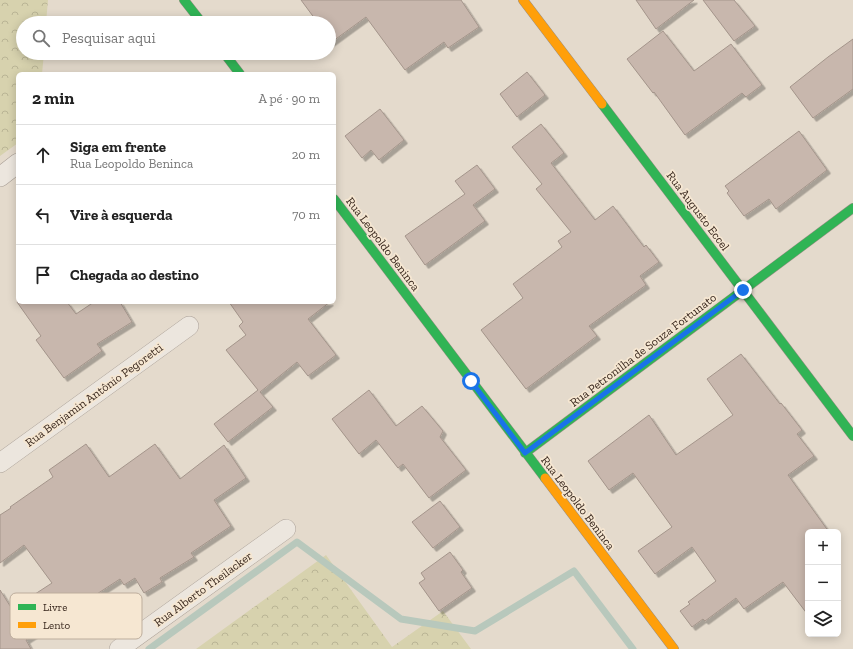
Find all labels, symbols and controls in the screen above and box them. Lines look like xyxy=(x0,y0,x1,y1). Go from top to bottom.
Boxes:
search box xyxy=(16,16,336,60)
icon: search xyxy=(30,27,52,49)
text: Pesquisar aqui xyxy=(62,29,156,47)
text: 2 min xyxy=(32,88,74,108)
text: A pé · 90 m xyxy=(258,91,320,106)
text: Siga em frente xyxy=(70,138,166,156)
icon: ahead xyxy=(32,144,54,166)
text: 20 m xyxy=(292,147,320,162)
text: Rua Leopoldo Beninca xyxy=(70,156,193,171)
street label: Rua Augusto Eccel xyxy=(664,169,732,253)
street label: Rua Leopoldo Beninca xyxy=(343,194,423,294)
icon: left xyxy=(32,204,54,226)
text: Vire à esquerda xyxy=(70,206,173,224)
text: 70 m xyxy=(292,207,320,222)
icon: arrive xyxy=(32,264,54,286)
text: Chegada ao destino xyxy=(70,266,199,284)
route end xyxy=(734,281,752,299)
street label: Rua Petronilha de Souza Fortunato xyxy=(567,290,719,410)
street label: Rua Benjamin Antônio Pegoretti xyxy=(23,340,167,450)
route start xyxy=(462,372,480,390)
street label: Rua Leopoldo Beninca xyxy=(538,453,618,553)
map controls xyxy=(805,529,841,637)
button: + xyxy=(805,529,841,565)
street label: Rua Alberto Theilacker xyxy=(151,549,255,629)
button: − xyxy=(805,565,841,601)
legend xyxy=(10,593,142,639)
text: Livre xyxy=(43,601,67,614)
button: layers xyxy=(805,601,841,637)
text: Lento xyxy=(43,619,71,632)

